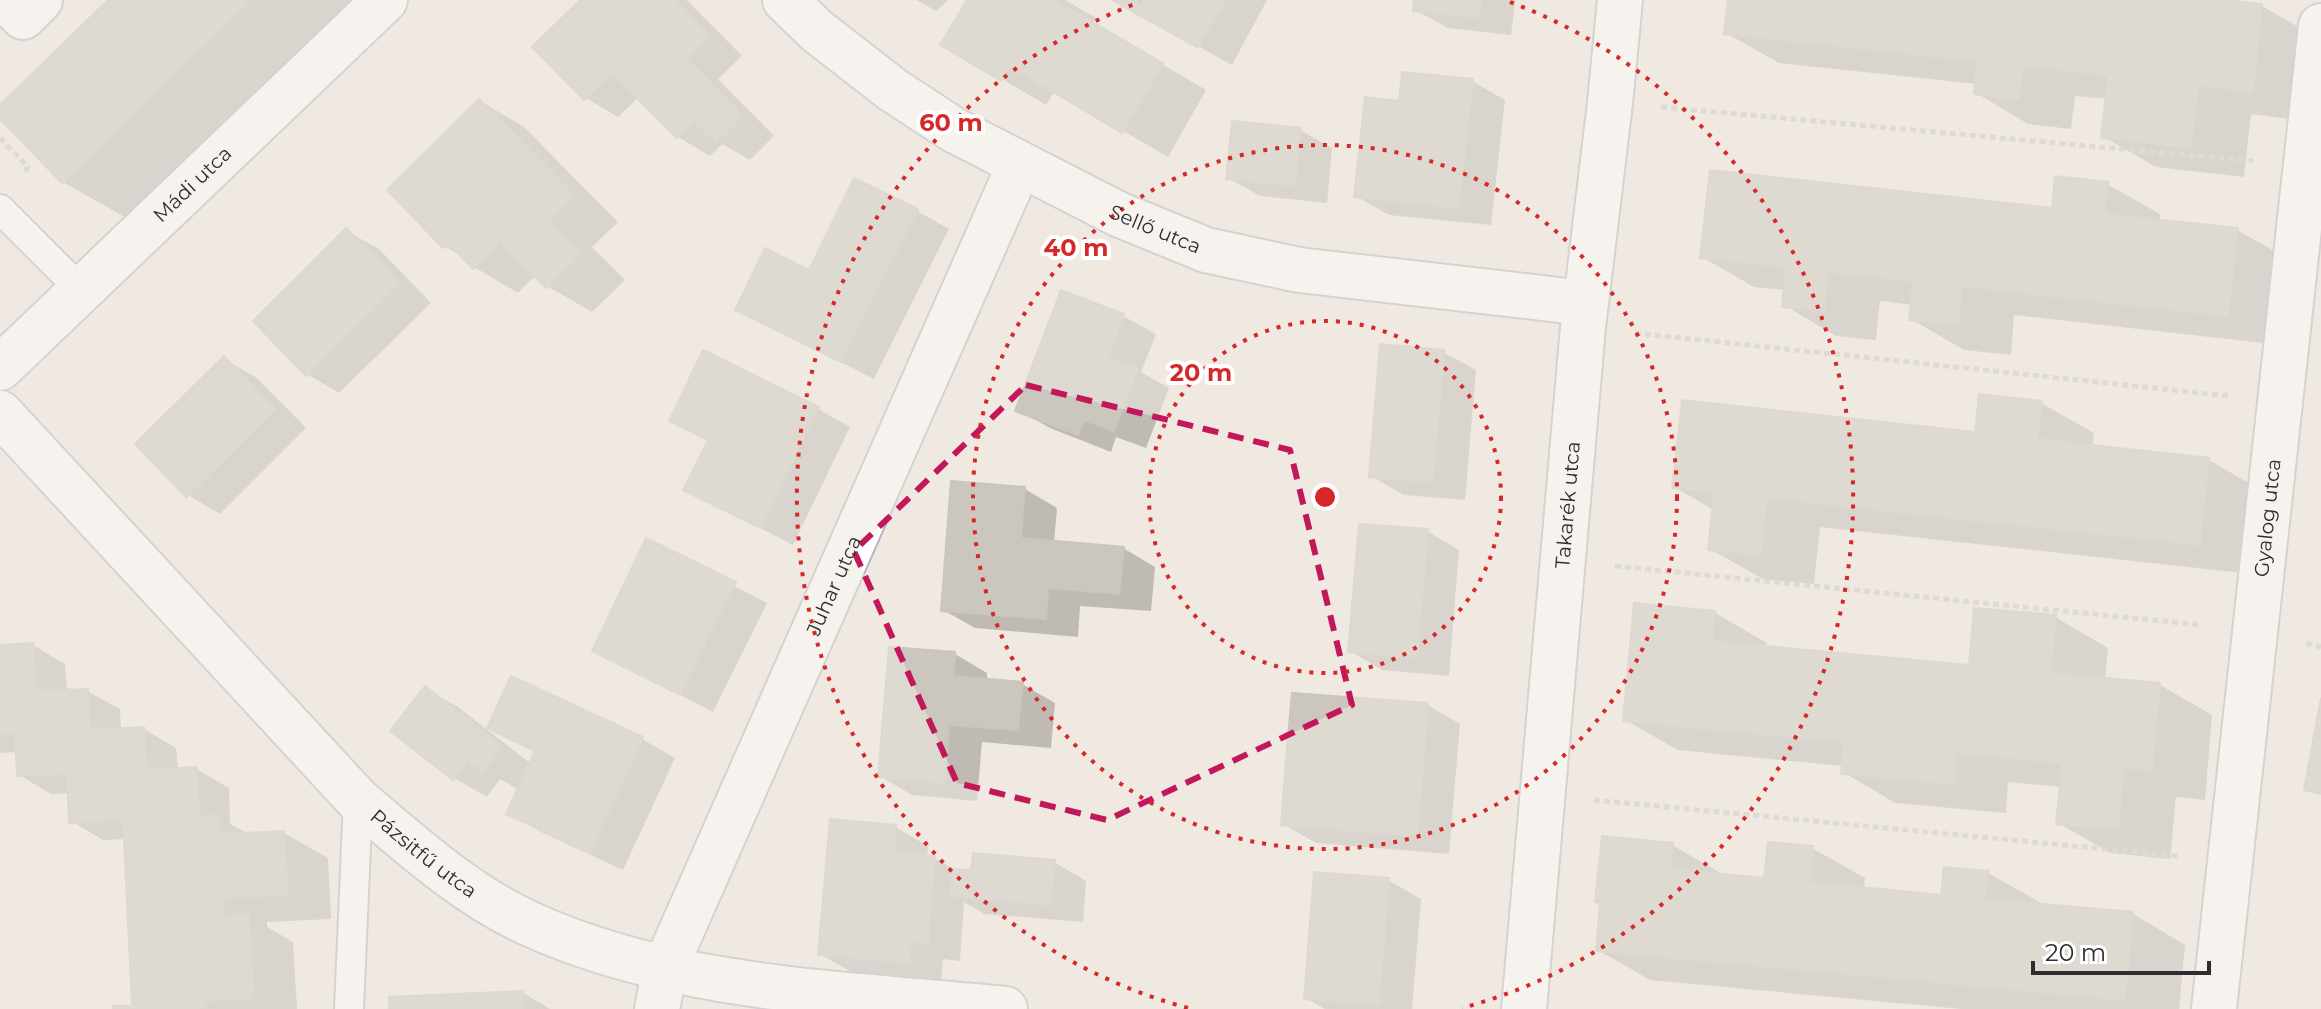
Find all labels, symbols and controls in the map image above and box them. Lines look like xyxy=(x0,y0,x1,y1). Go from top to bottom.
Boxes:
text: 60 m xyxy=(919,108,983,137)
street label: Mádi utca xyxy=(148,141,237,227)
street label: Sellő utca xyxy=(1105,199,1205,259)
text: 40 m xyxy=(1044,233,1108,262)
text: 20 m xyxy=(1170,358,1232,387)
street label: Takarék utca xyxy=(1550,440,1585,570)
street label: Gyalog utca xyxy=(2249,457,2286,578)
centre of rings xyxy=(1311,483,1339,511)
street label: Juhar utca xyxy=(801,532,866,640)
street label: Pázsitfű utca xyxy=(366,804,481,903)
scale bar xyxy=(2033,925,2209,975)
text: 20 m xyxy=(2045,938,2106,967)

